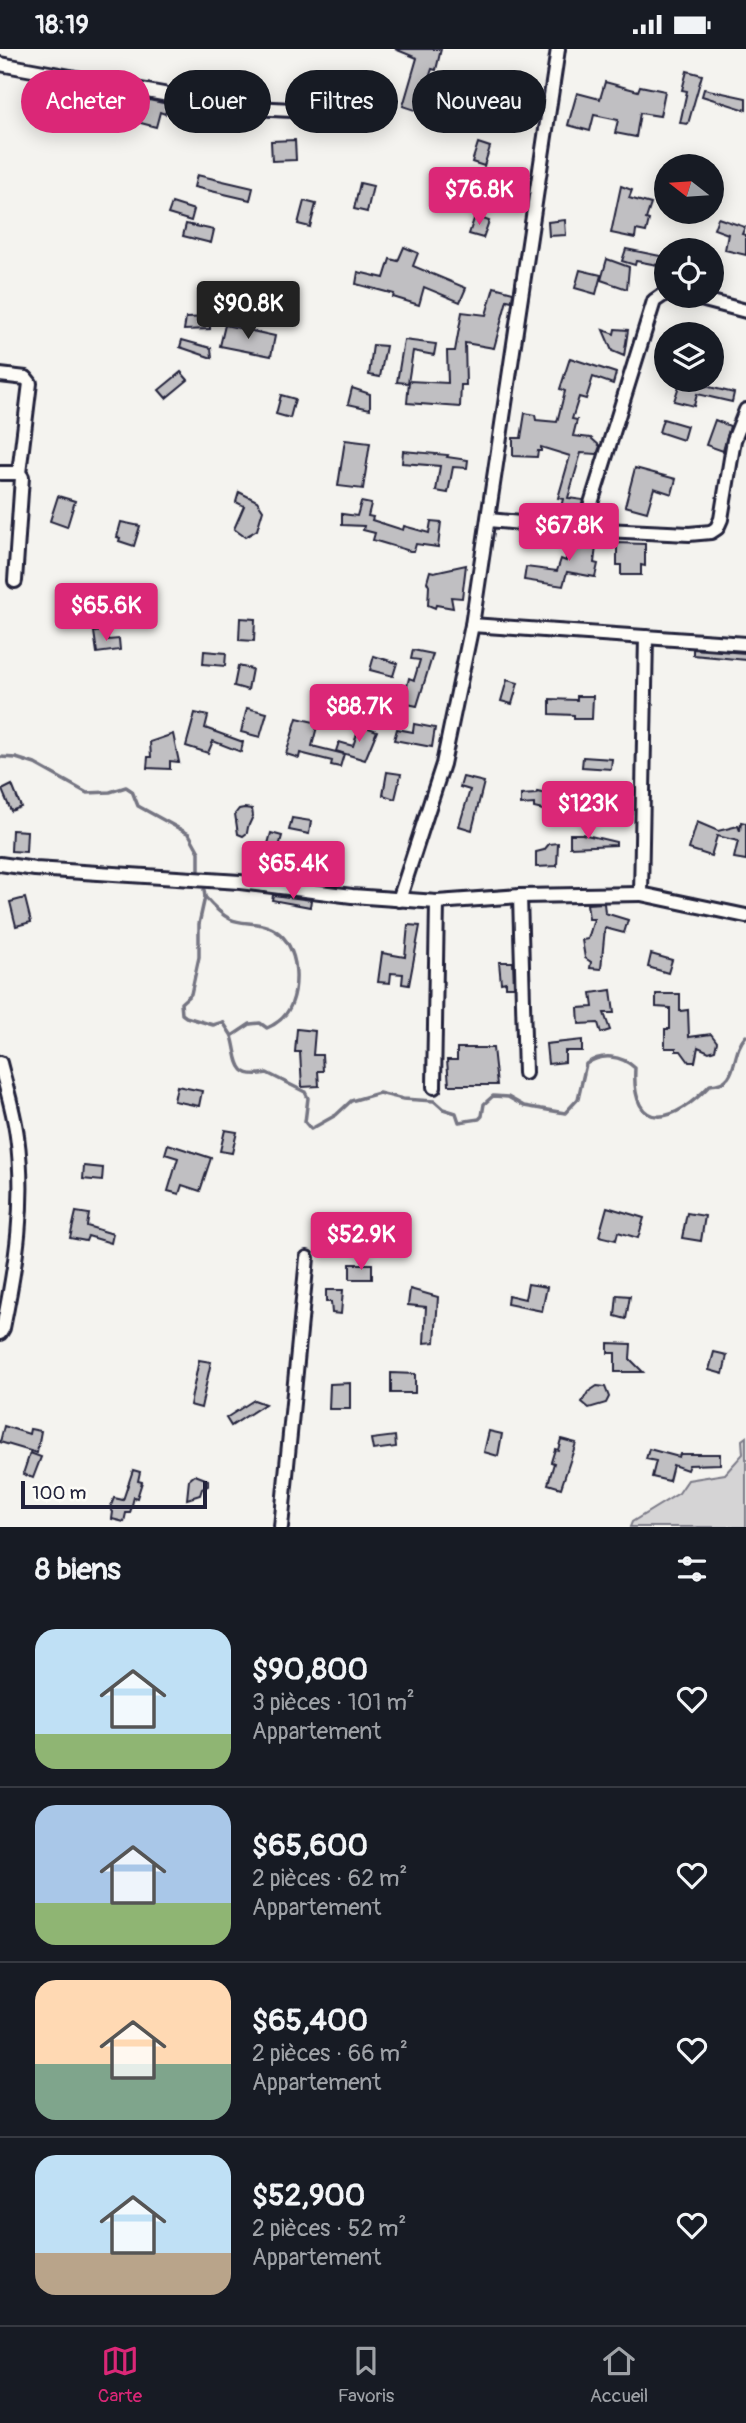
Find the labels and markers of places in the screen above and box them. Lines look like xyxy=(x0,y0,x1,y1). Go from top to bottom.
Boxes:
pin: $76.8K xyxy=(422,167,536,227)
pin: $90.8K xyxy=(191,281,305,341)
pin: $67.8K xyxy=(512,503,626,563)
pin: $65.6K xyxy=(49,583,163,643)
pin: $88.7K xyxy=(302,685,416,744)
pin: $123K xyxy=(539,781,637,841)
pin: $65.4K xyxy=(236,841,350,901)
pin: $52.9K xyxy=(304,1213,418,1272)

